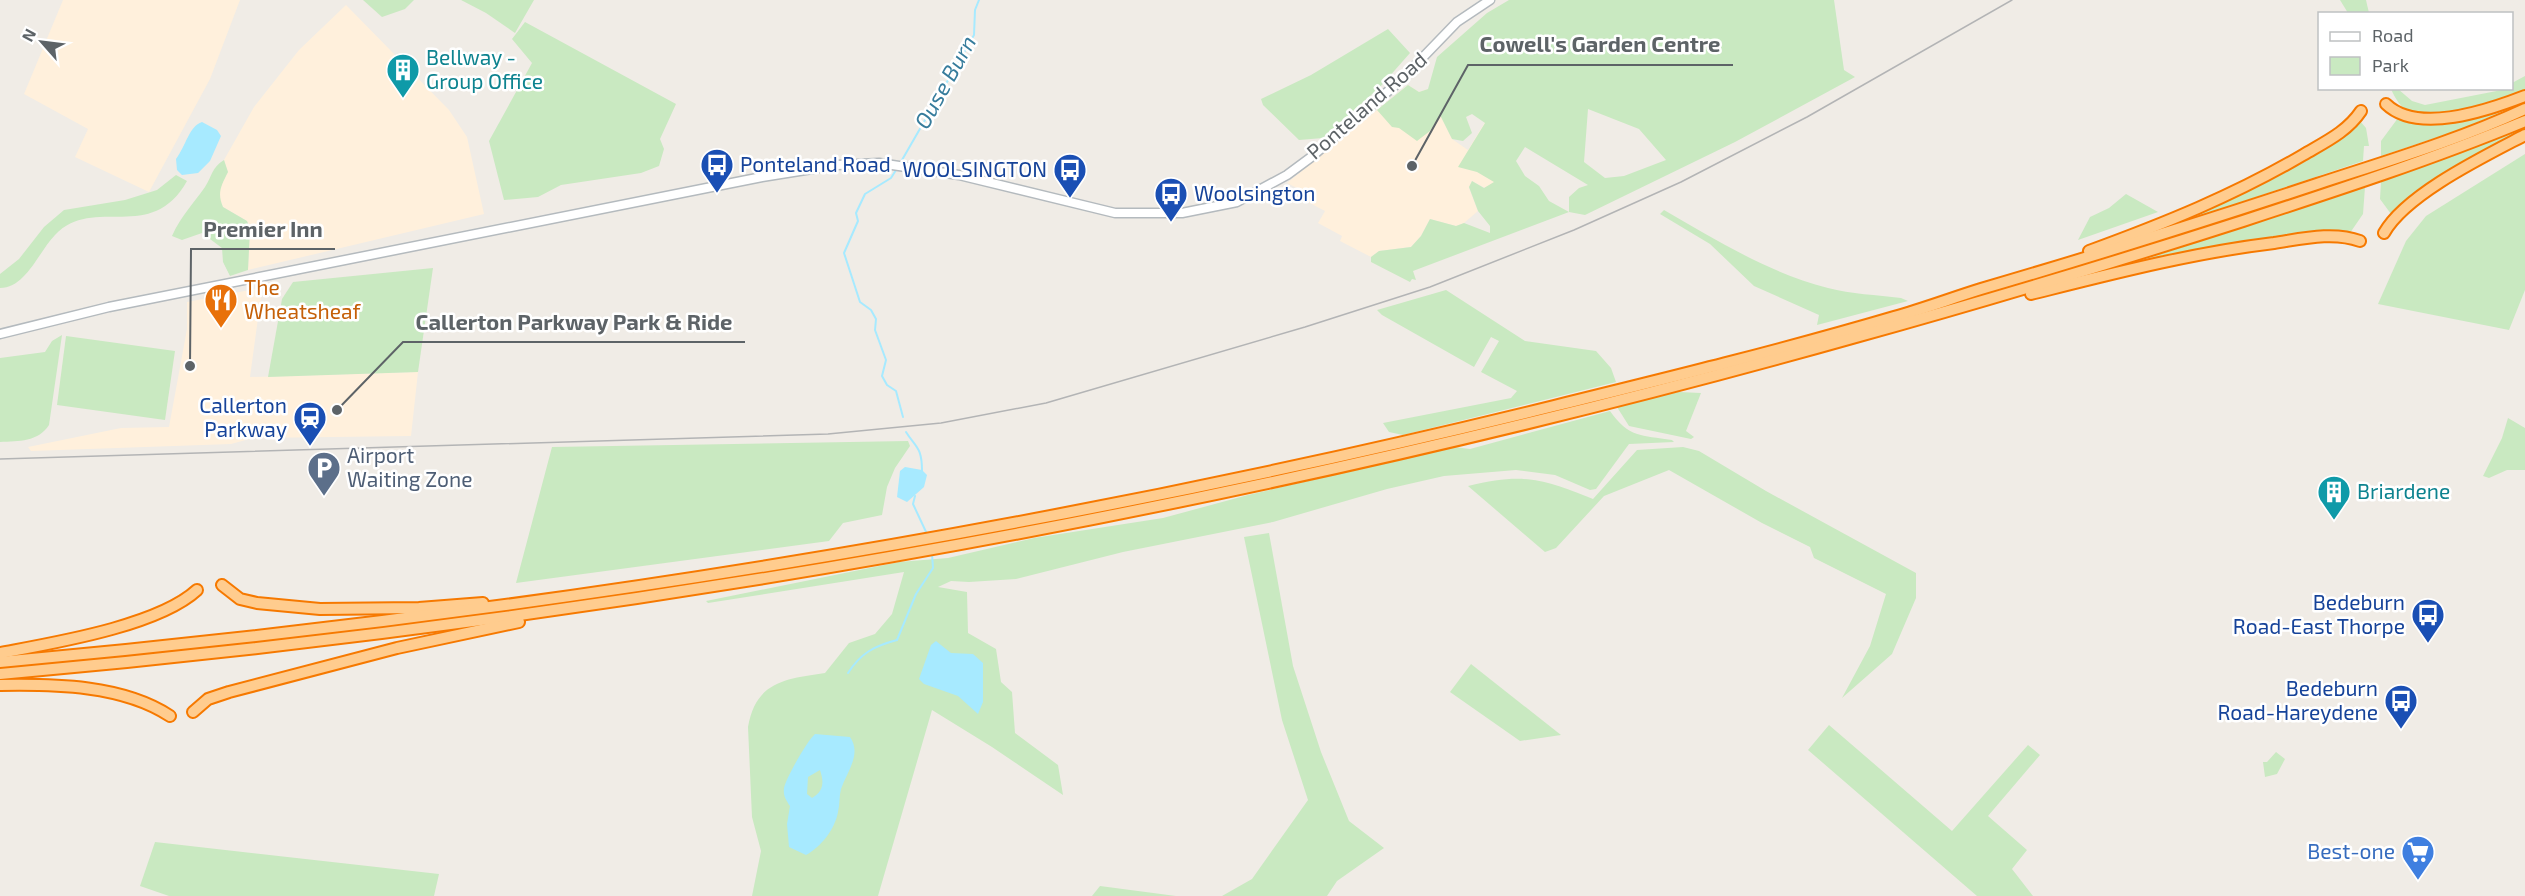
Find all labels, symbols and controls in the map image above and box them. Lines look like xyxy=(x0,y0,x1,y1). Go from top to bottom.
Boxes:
north arrow xyxy=(12,12,72,72)
legend xyxy=(2318,12,2513,90)
text: Road xyxy=(2372,24,2413,46)
text: N xyxy=(17,25,39,44)
callout: Cowell's Garden Centre xyxy=(1468,25,1733,65)
water label: Ouse Burn xyxy=(908,30,980,133)
text: Cowell's Garden Centre xyxy=(1480,30,1720,56)
place label: Bellway - Group Office xyxy=(426,44,543,93)
street label: Ponteland Road xyxy=(1301,46,1431,164)
building icon: Bellway - Group Office xyxy=(385,52,421,99)
text: Park xyxy=(2372,54,2409,76)
bus stop icon: Ponteland Road xyxy=(699,147,735,194)
place label: Ponteland Road xyxy=(740,151,891,176)
bus stop icon: WOOLSINGTON xyxy=(1052,152,1088,199)
place label: WOOLSINGTON xyxy=(902,156,1047,181)
bus stop icon: Woolsington xyxy=(1153,176,1189,223)
place label: Woolsington xyxy=(1194,180,1316,205)
callout: Premier Inn xyxy=(191,209,335,249)
text: Premier Inn xyxy=(203,215,323,241)
place label: The Wheatsheaf xyxy=(244,274,362,323)
restaurant icon: The Wheatsheaf xyxy=(203,282,239,329)
callout: Callerton Parkway Park & Ride xyxy=(403,302,745,342)
text: Callerton Parkway Park & Ride xyxy=(416,308,733,335)
place label: Callerton Parkway xyxy=(199,392,287,441)
station icon: Callerton Parkway xyxy=(292,400,328,447)
place label: Airport Waiting Zone xyxy=(347,442,473,491)
parking icon: Airport Waiting Zone xyxy=(306,450,342,497)
building icon: Briardene xyxy=(2316,474,2352,521)
place label: Briardene xyxy=(2357,478,2450,503)
place label: Bedeburn Road-East Thorpe xyxy=(2233,589,2405,638)
bus stop icon: Bedeburn Road-East Thorpe xyxy=(2410,597,2446,644)
place label: Bedeburn Road-Hareydene xyxy=(2217,675,2378,724)
bus stop icon: Bedeburn Road-Hareydene xyxy=(2383,683,2419,730)
supermarket icon: Best-one xyxy=(2400,834,2436,881)
place label: Best-one xyxy=(2307,838,2395,863)

